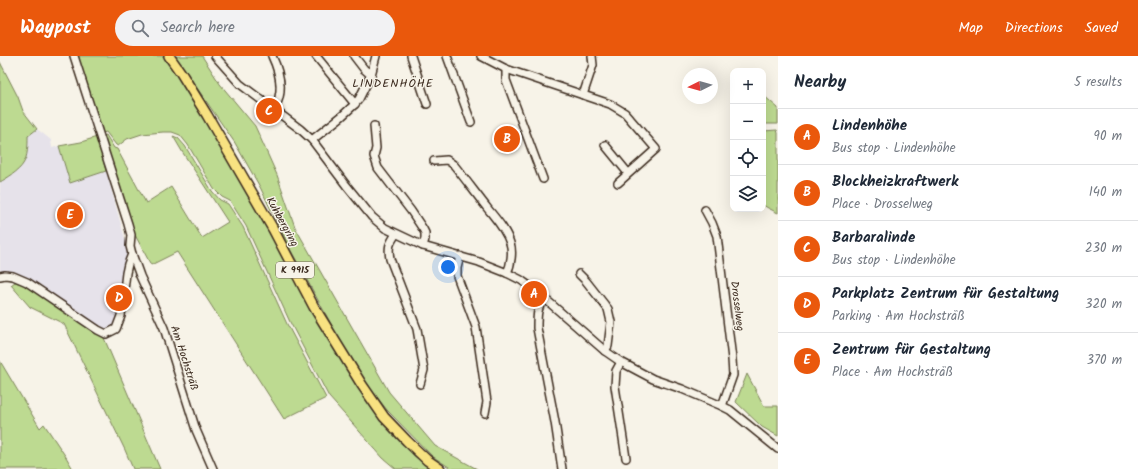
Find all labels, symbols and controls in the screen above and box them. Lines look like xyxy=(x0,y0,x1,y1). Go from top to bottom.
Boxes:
search box xyxy=(115,10,395,46)
text: Waypost xyxy=(20,13,91,43)
text: Search here xyxy=(161,16,235,40)
icon: search xyxy=(129,17,151,39)
text: Map xyxy=(958,17,983,39)
text: Directions xyxy=(1005,17,1063,39)
text: Saved xyxy=(1085,17,1118,39)
north arrow xyxy=(682,68,718,104)
map controls xyxy=(730,68,766,212)
button: + xyxy=(730,68,766,104)
text: Nearby xyxy=(794,69,846,96)
text: 5 results xyxy=(1074,72,1122,93)
district label: LINDENHÖHE xyxy=(352,74,434,93)
pin: C xyxy=(256,96,282,126)
button: − xyxy=(730,104,766,140)
text: Lindenhöhe xyxy=(832,114,907,138)
pin: B xyxy=(494,124,520,154)
text: A xyxy=(803,126,811,147)
text: 90 m xyxy=(1094,126,1122,147)
text: Bus stop · Lindenhöhe xyxy=(832,138,956,159)
button: locate xyxy=(730,140,766,176)
text: Blockheizkraftwerk xyxy=(832,170,958,194)
button: layers xyxy=(730,176,766,212)
text: B xyxy=(803,182,811,203)
text: 140 m xyxy=(1089,182,1122,203)
street label: Kuhbergring xyxy=(261,194,303,250)
text: Place · Drosselweg xyxy=(832,194,933,215)
pin: E xyxy=(57,200,83,230)
text: Barbaralinde xyxy=(832,226,915,250)
text: C xyxy=(803,238,811,259)
text: 230 m xyxy=(1085,238,1122,259)
text: Bus stop · Lindenhöhe xyxy=(832,250,956,271)
your location xyxy=(438,257,458,277)
road number: K 9915 xyxy=(276,262,314,278)
pin: A xyxy=(521,279,547,309)
street label: Drosselweg xyxy=(725,280,749,332)
text: Parkplatz Zentrum für Gestaltung xyxy=(832,282,1059,306)
pin: D xyxy=(106,283,132,313)
text: D xyxy=(803,294,811,315)
text: 320 m xyxy=(1085,294,1122,315)
text: Parking · Am Hochsträß xyxy=(832,306,965,327)
street label: Am Hochsträß xyxy=(165,323,203,393)
text: Zentrum für Gestaltung xyxy=(832,338,991,362)
text: E xyxy=(803,350,811,371)
text: 370 m xyxy=(1087,350,1122,371)
text: Place · Am Hochsträß xyxy=(832,362,953,383)

